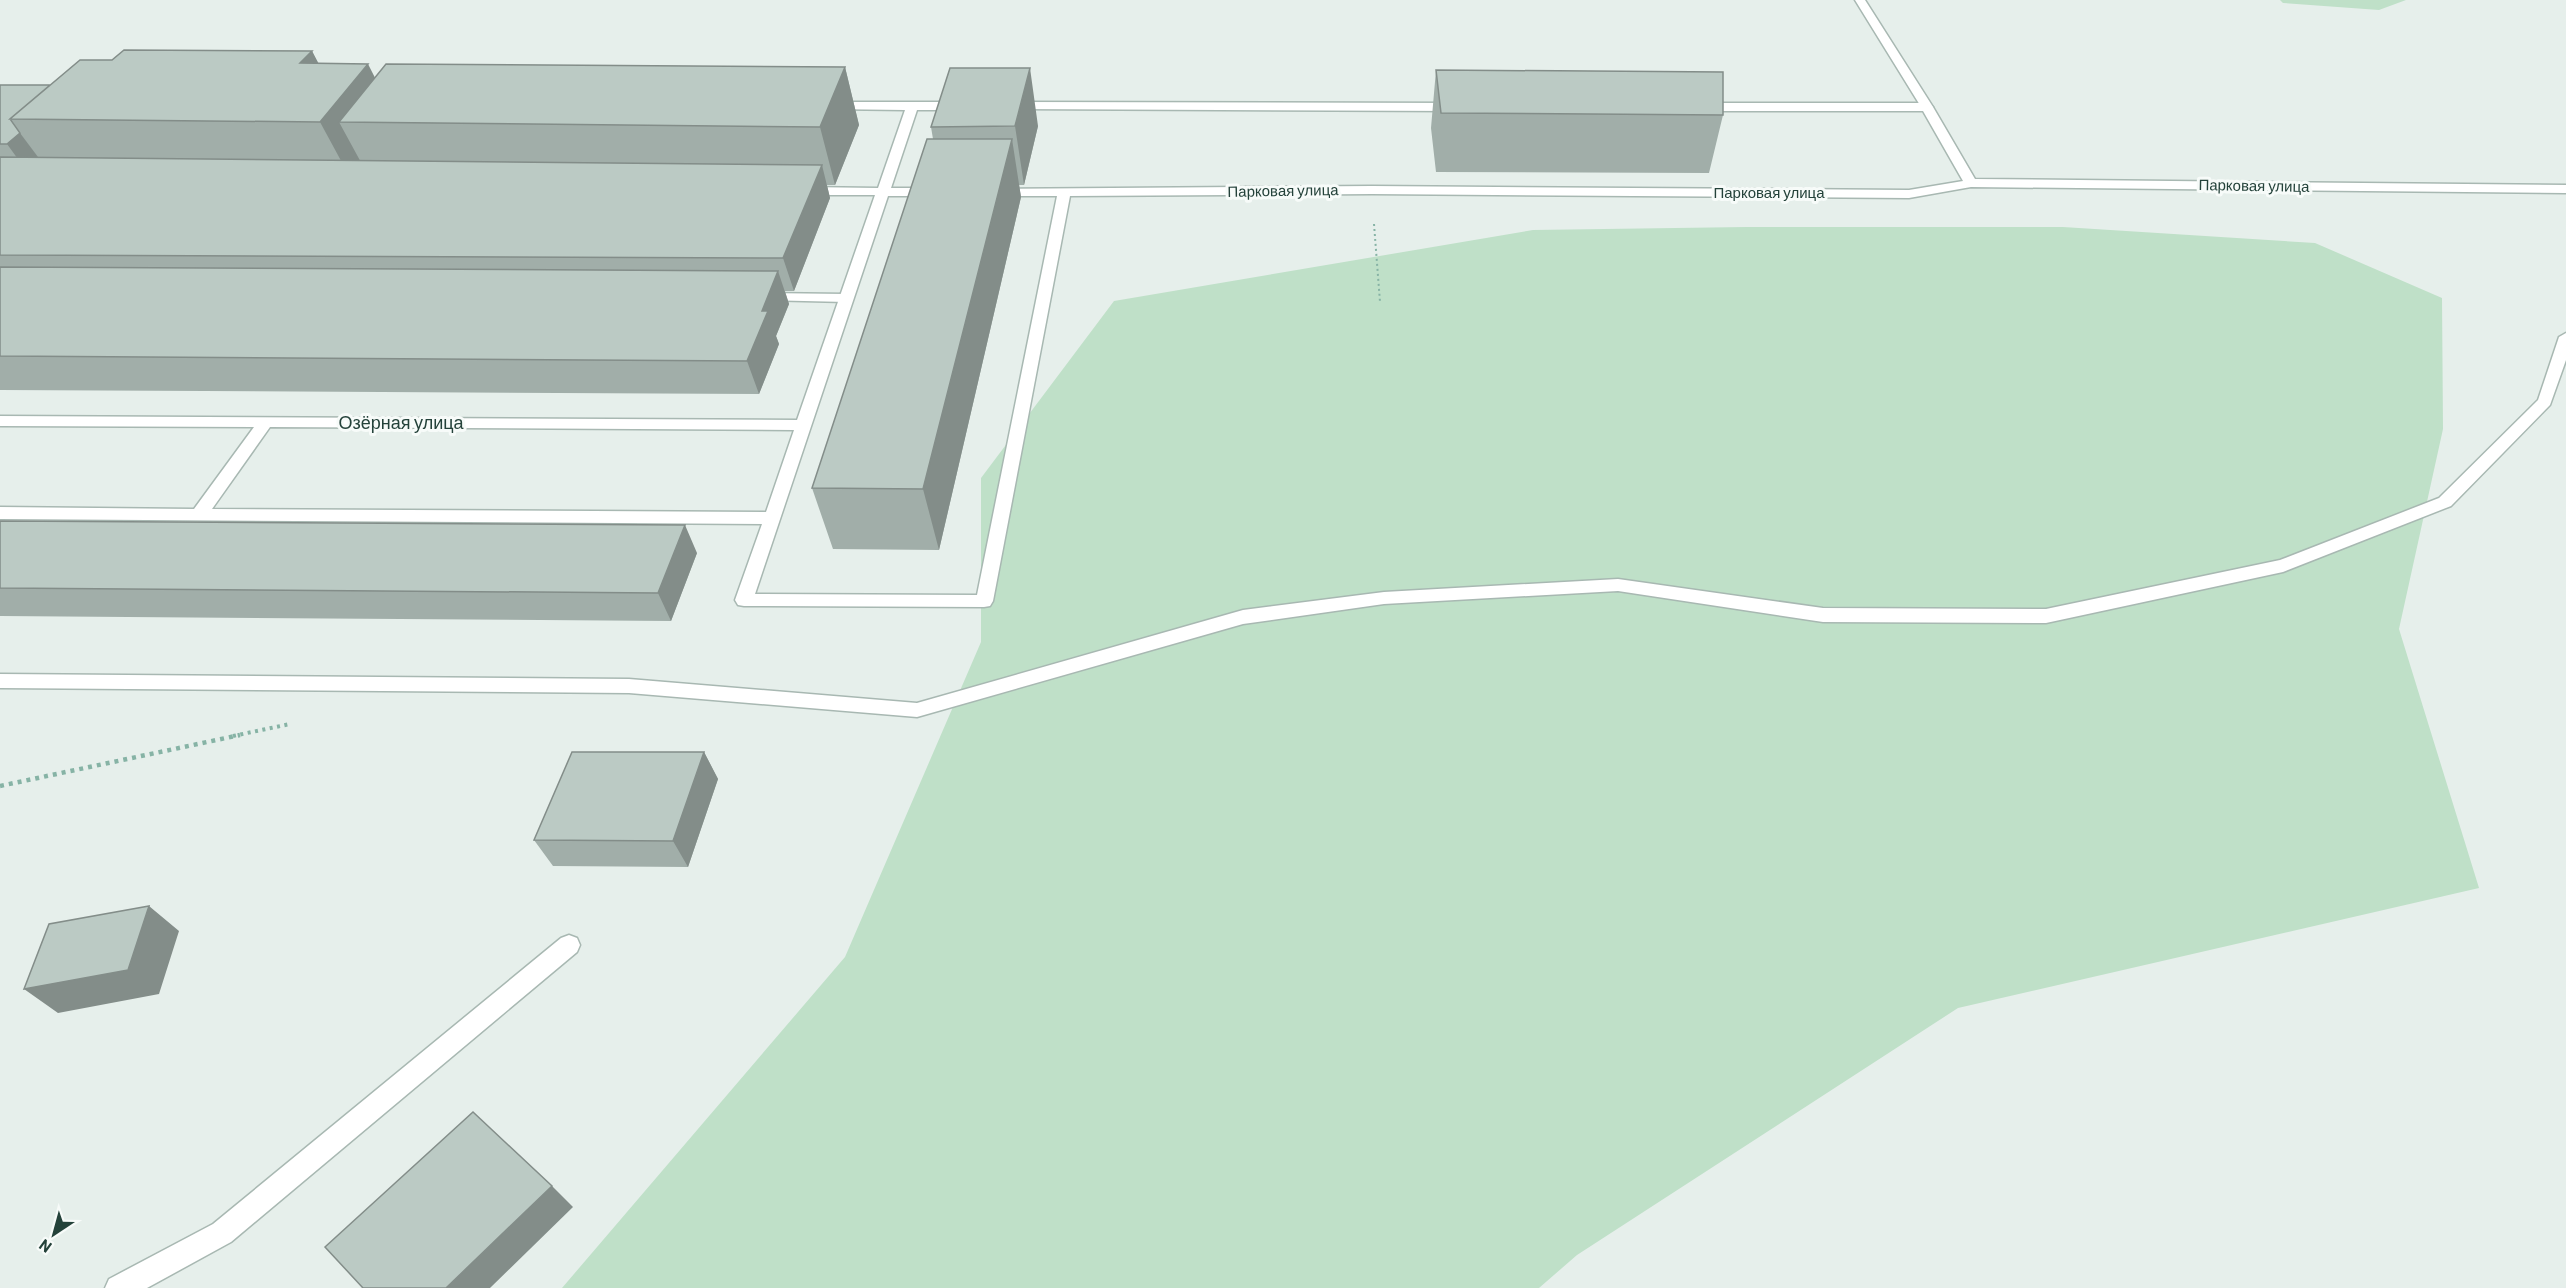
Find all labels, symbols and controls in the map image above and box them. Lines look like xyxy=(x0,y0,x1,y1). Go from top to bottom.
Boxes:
street label: Парковая улица xyxy=(2198,175,2310,195)
street label: Парковая улица xyxy=(1227,180,1339,200)
street label: Парковая улица xyxy=(1713,183,1825,201)
street label: Озёрная улица xyxy=(338,411,465,433)
north arrow xyxy=(24,1204,84,1264)
text: N xyxy=(35,1236,55,1257)

